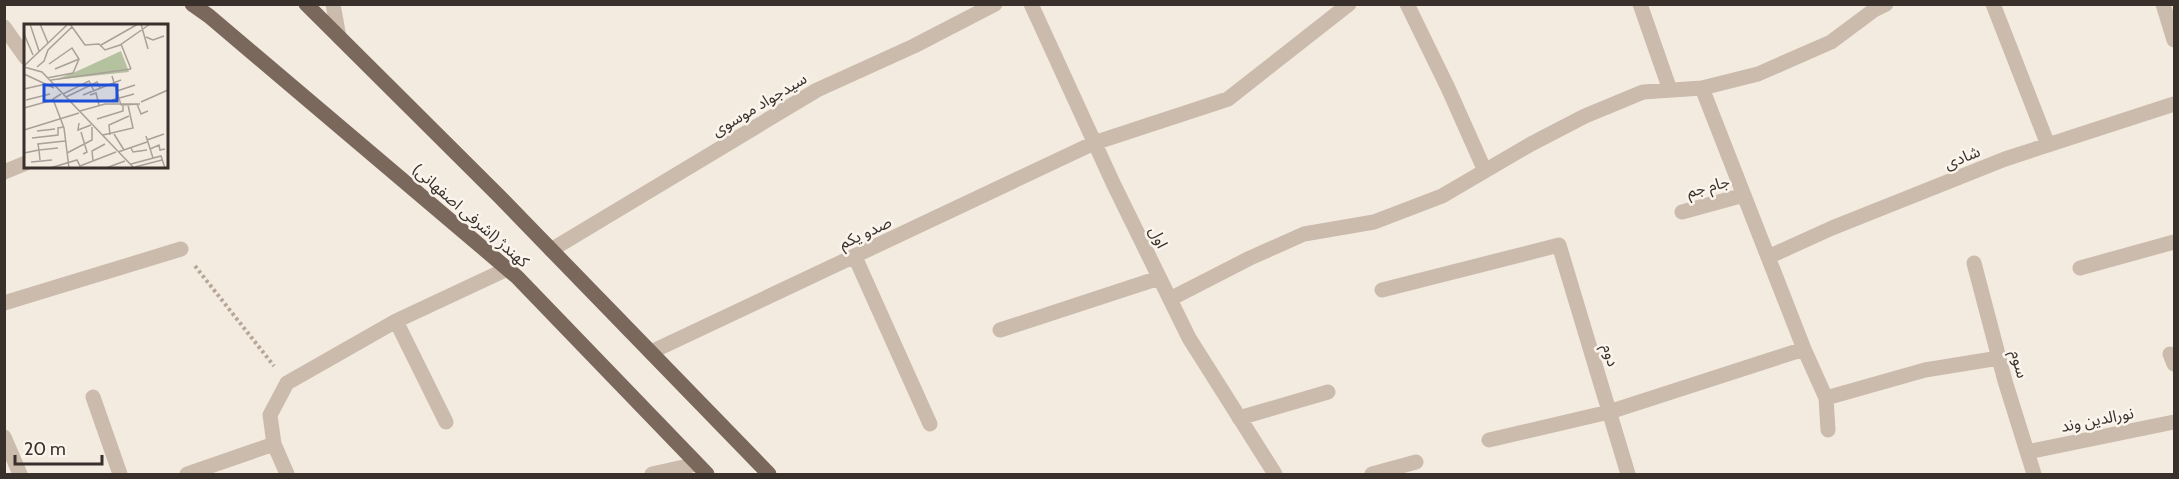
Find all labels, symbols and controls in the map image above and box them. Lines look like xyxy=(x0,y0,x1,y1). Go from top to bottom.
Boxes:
inset map xyxy=(24,24,168,168)
street label: سیدجواد موسوی xyxy=(708,69,810,140)
street label: شادی xyxy=(1941,142,1983,173)
street label: کهندژ (اشرفی اصفهانی) xyxy=(409,160,533,271)
street label: جام جم xyxy=(1684,172,1733,204)
street label: صدو یکم xyxy=(836,212,896,256)
street label: اول xyxy=(1144,223,1172,252)
street label: دوم xyxy=(1595,342,1623,370)
street label: سوم xyxy=(2004,348,2032,381)
street label: نورالدین وند xyxy=(2059,403,2135,436)
scale bar xyxy=(15,428,102,466)
text: 20 m xyxy=(24,438,66,460)

